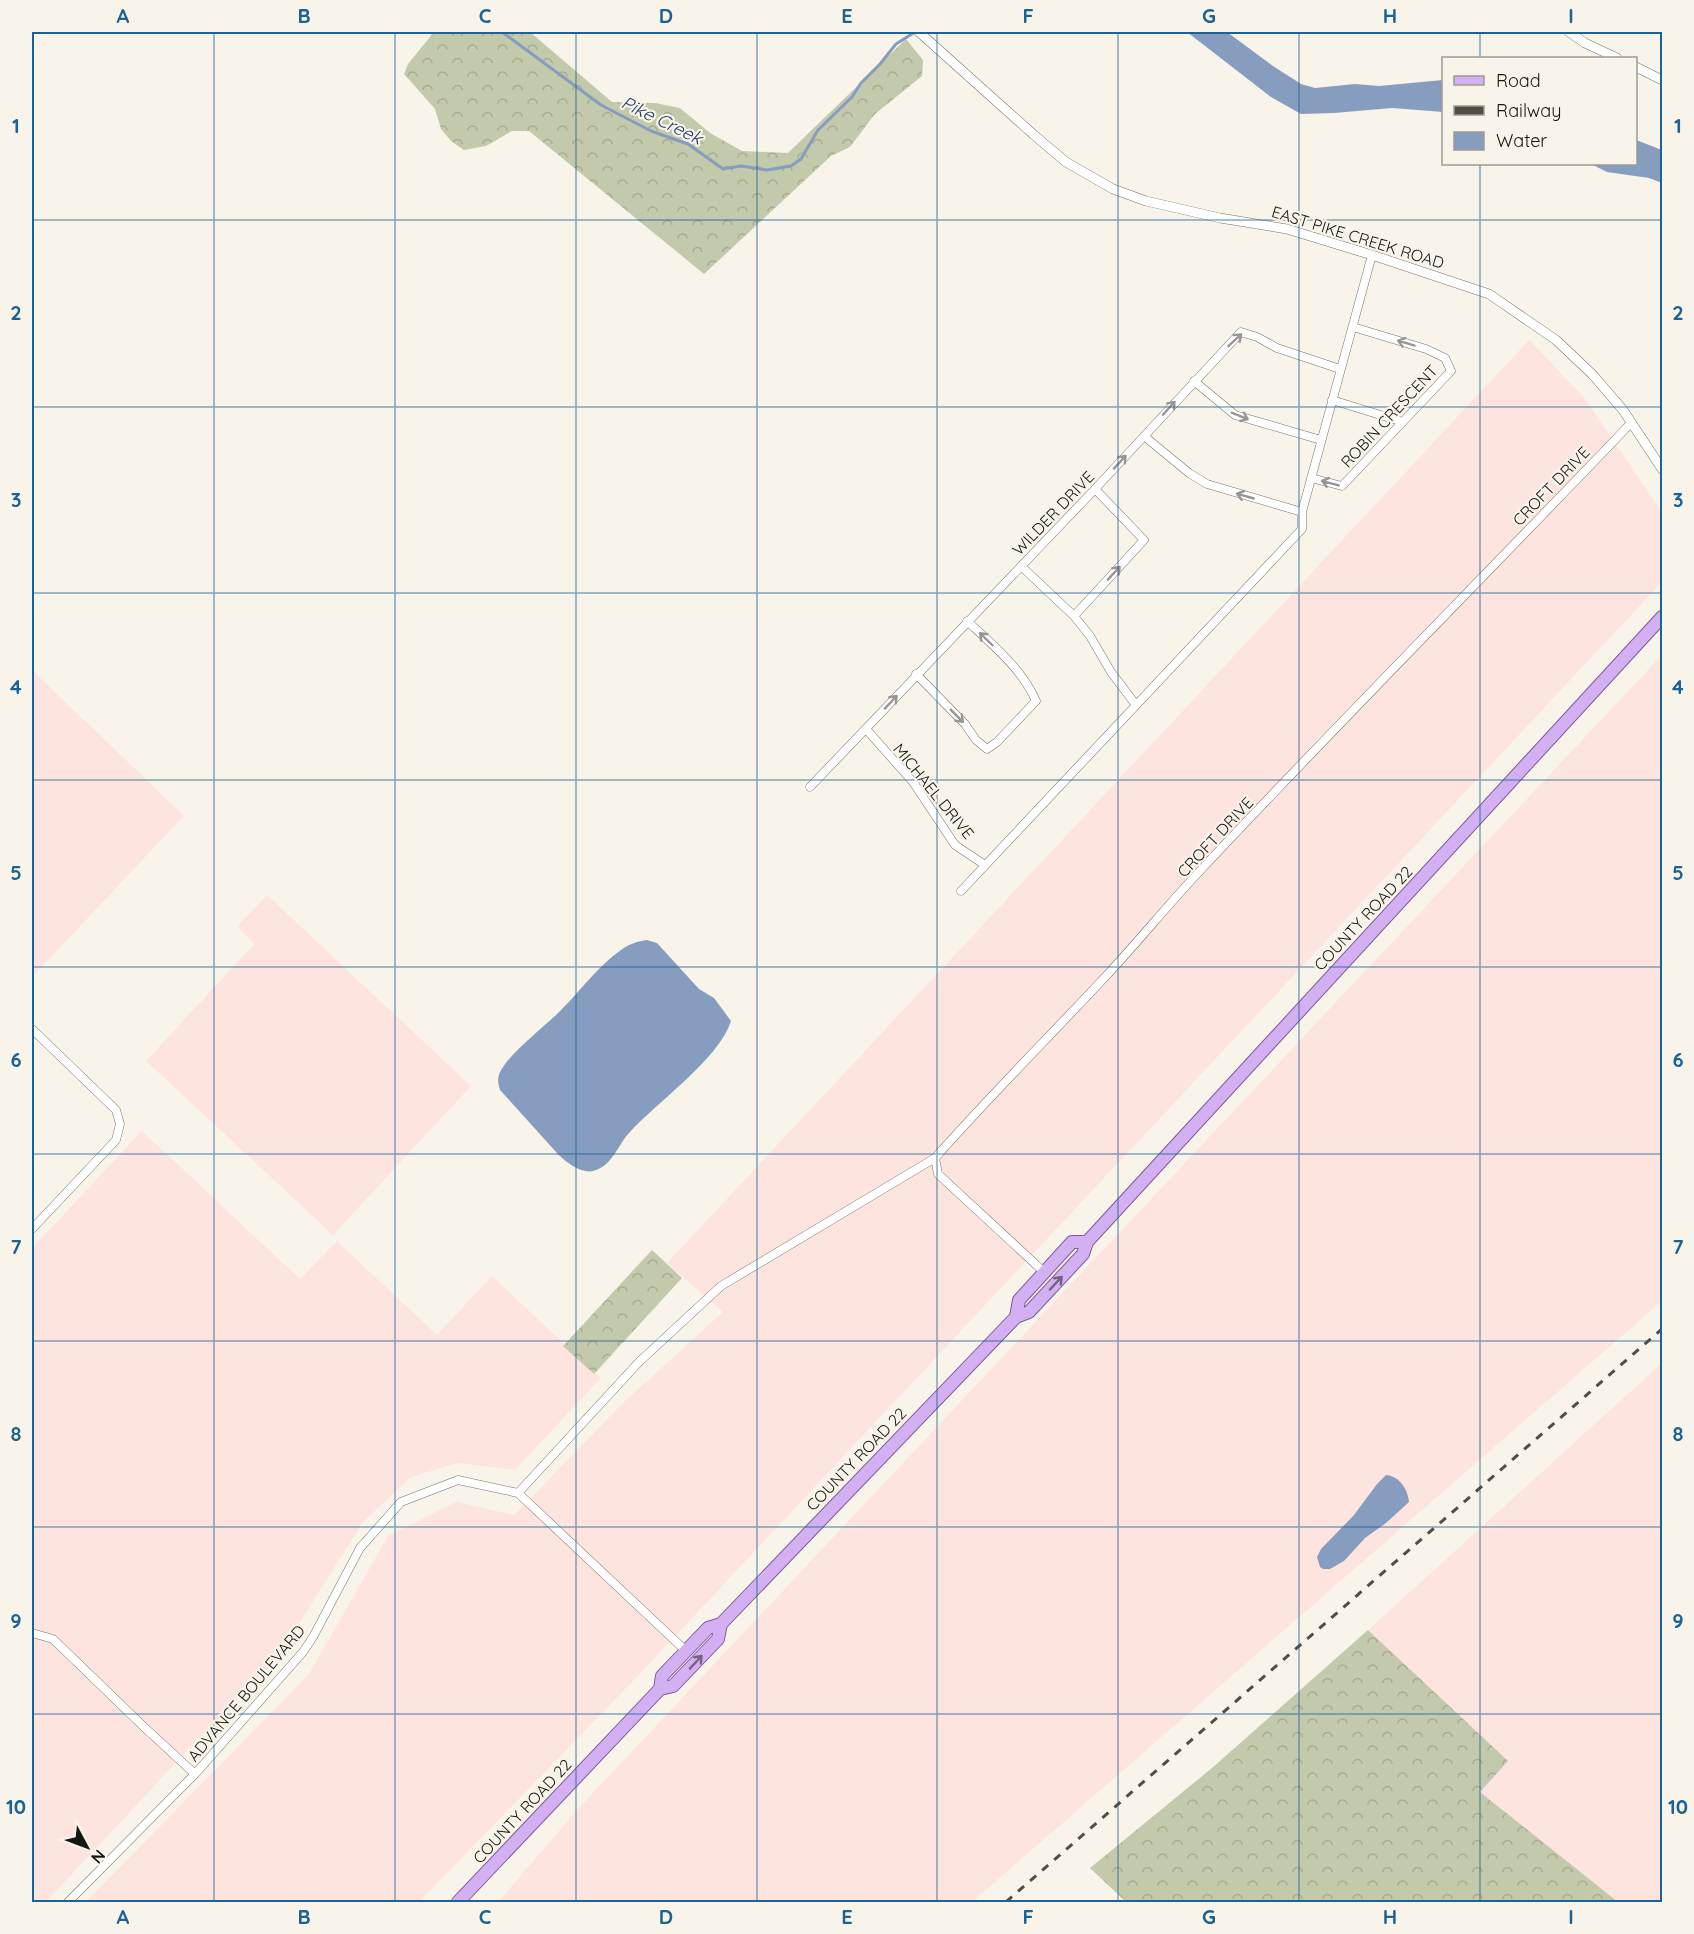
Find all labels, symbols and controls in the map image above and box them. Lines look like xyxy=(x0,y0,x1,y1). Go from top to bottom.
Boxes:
text: A xyxy=(117,3,130,28)
text: B xyxy=(297,3,311,28)
text: C xyxy=(479,3,492,28)
text: D xyxy=(659,3,673,28)
text: E xyxy=(841,3,853,28)
text: F xyxy=(1022,3,1034,28)
text: G xyxy=(1202,3,1216,28)
text: H xyxy=(1383,3,1397,28)
text: I xyxy=(1568,3,1574,28)
legend xyxy=(1442,57,1637,165)
text: Road xyxy=(1496,69,1541,92)
water label: Pike Creek xyxy=(618,91,707,150)
text: Railway xyxy=(1496,99,1562,122)
text: 1 xyxy=(12,113,20,138)
text: 1 xyxy=(1674,113,1682,138)
text: Water xyxy=(1496,129,1547,152)
street label: EAST PIKE CREEK ROAD xyxy=(1269,201,1447,273)
text: 2 xyxy=(10,300,22,325)
text: 2 xyxy=(1672,300,1684,325)
one-way arrow xyxy=(1227,333,1243,347)
one-way arrow xyxy=(1397,337,1416,348)
street label: ROBIN CRESCENT xyxy=(1336,360,1442,472)
one-way arrow xyxy=(1162,401,1176,416)
one-way arrow xyxy=(1231,411,1249,422)
street label: CROFT DRIVE xyxy=(1508,442,1594,530)
one-way arrow xyxy=(1112,455,1127,470)
street label: WILDER DRIVE xyxy=(1008,467,1098,559)
one-way arrow xyxy=(1321,476,1340,488)
text: 3 xyxy=(11,487,21,512)
text: 3 xyxy=(1673,487,1683,512)
one-way arrow xyxy=(1236,490,1255,501)
one-way arrow xyxy=(1107,566,1121,581)
one-way arrow xyxy=(979,632,994,646)
text: 4 xyxy=(10,674,22,699)
text: 4 xyxy=(1672,674,1684,699)
one-way arrow xyxy=(884,694,898,709)
one-way arrow xyxy=(950,708,965,723)
street label: MICHAEL DRIVE xyxy=(889,739,979,843)
street label: CROFT DRIVE xyxy=(1173,793,1257,881)
text: 5 xyxy=(10,860,22,885)
text: 5 xyxy=(1672,860,1684,885)
street label: COUNTY ROAD 22 xyxy=(1309,862,1417,974)
text: 6 xyxy=(10,1047,22,1072)
text: 6 xyxy=(1672,1047,1684,1072)
text: 7 xyxy=(11,1234,22,1259)
text: 7 xyxy=(1673,1234,1684,1259)
one-way arrow xyxy=(1048,1276,1063,1291)
street label: COUNTY ROAD 22 xyxy=(802,1403,910,1515)
text: 8 xyxy=(11,1421,22,1446)
text: 8 xyxy=(1673,1421,1684,1446)
text: 9 xyxy=(10,1608,22,1633)
text: 9 xyxy=(1672,1608,1684,1633)
street label: ADVANCE BOULEVARD xyxy=(183,1621,309,1765)
one-way arrow xyxy=(689,1655,703,1670)
street label: COUNTY ROAD 22 xyxy=(468,1755,576,1867)
text: 10 xyxy=(6,1794,26,1819)
text: 10 xyxy=(1668,1794,1688,1819)
north arrow xyxy=(57,1817,117,1877)
text: N xyxy=(87,1846,110,1868)
text: A xyxy=(117,1904,130,1929)
text: B xyxy=(297,1904,311,1929)
text: C xyxy=(479,1904,492,1929)
text: D xyxy=(659,1904,673,1929)
text: E xyxy=(841,1904,853,1929)
text: F xyxy=(1022,1904,1034,1929)
text: G xyxy=(1202,1904,1216,1929)
text: H xyxy=(1383,1904,1397,1929)
text: I xyxy=(1568,1904,1574,1929)

